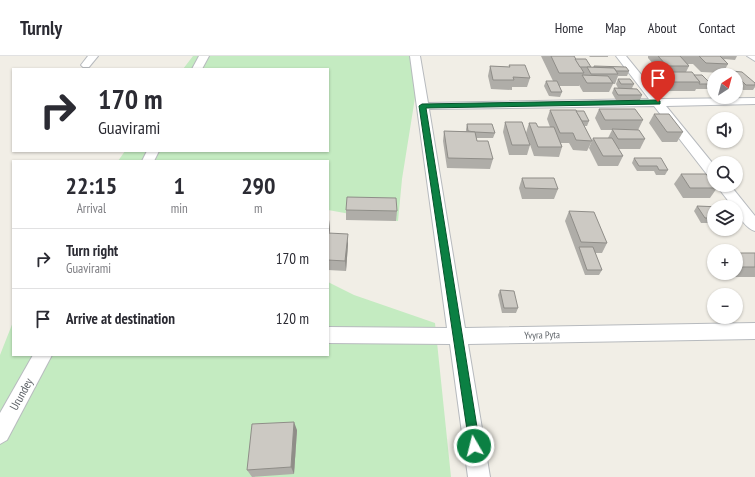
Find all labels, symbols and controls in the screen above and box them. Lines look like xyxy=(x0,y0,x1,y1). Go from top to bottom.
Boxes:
text: Turnly xyxy=(20,16,62,40)
text: Home xyxy=(555,19,583,37)
text: Map xyxy=(605,19,626,37)
text: About xyxy=(648,19,677,37)
text: Contact xyxy=(699,19,735,37)
pin xyxy=(641,61,675,102)
icon: arrive xyxy=(647,67,669,89)
north arrow xyxy=(707,68,743,104)
map controls xyxy=(707,68,743,324)
text: 170 m xyxy=(98,80,162,117)
icon: right xyxy=(32,84,84,136)
button: sound xyxy=(707,112,743,148)
text: Guavirami xyxy=(98,116,161,139)
button: search xyxy=(707,156,743,192)
text: 22:15 xyxy=(65,170,117,201)
text: 1 xyxy=(173,170,185,201)
text: 290 xyxy=(241,170,276,201)
text: Arrival xyxy=(77,200,106,217)
text: min xyxy=(171,200,188,217)
text: m xyxy=(254,200,263,217)
button: layers xyxy=(707,200,743,236)
text: Turn right xyxy=(66,241,118,260)
button: + xyxy=(707,244,743,280)
icon: right xyxy=(32,248,54,270)
text: 170 m xyxy=(276,249,309,268)
text: Guavirami xyxy=(66,260,111,277)
button: − xyxy=(707,288,743,324)
icon: arrive xyxy=(32,308,54,330)
text: Arrive at destination xyxy=(66,309,175,328)
text: 120 m xyxy=(276,309,309,328)
street label: Yvyra Pyta xyxy=(524,328,560,342)
street label: Urundey xyxy=(6,375,36,413)
position arrow xyxy=(453,425,495,467)

